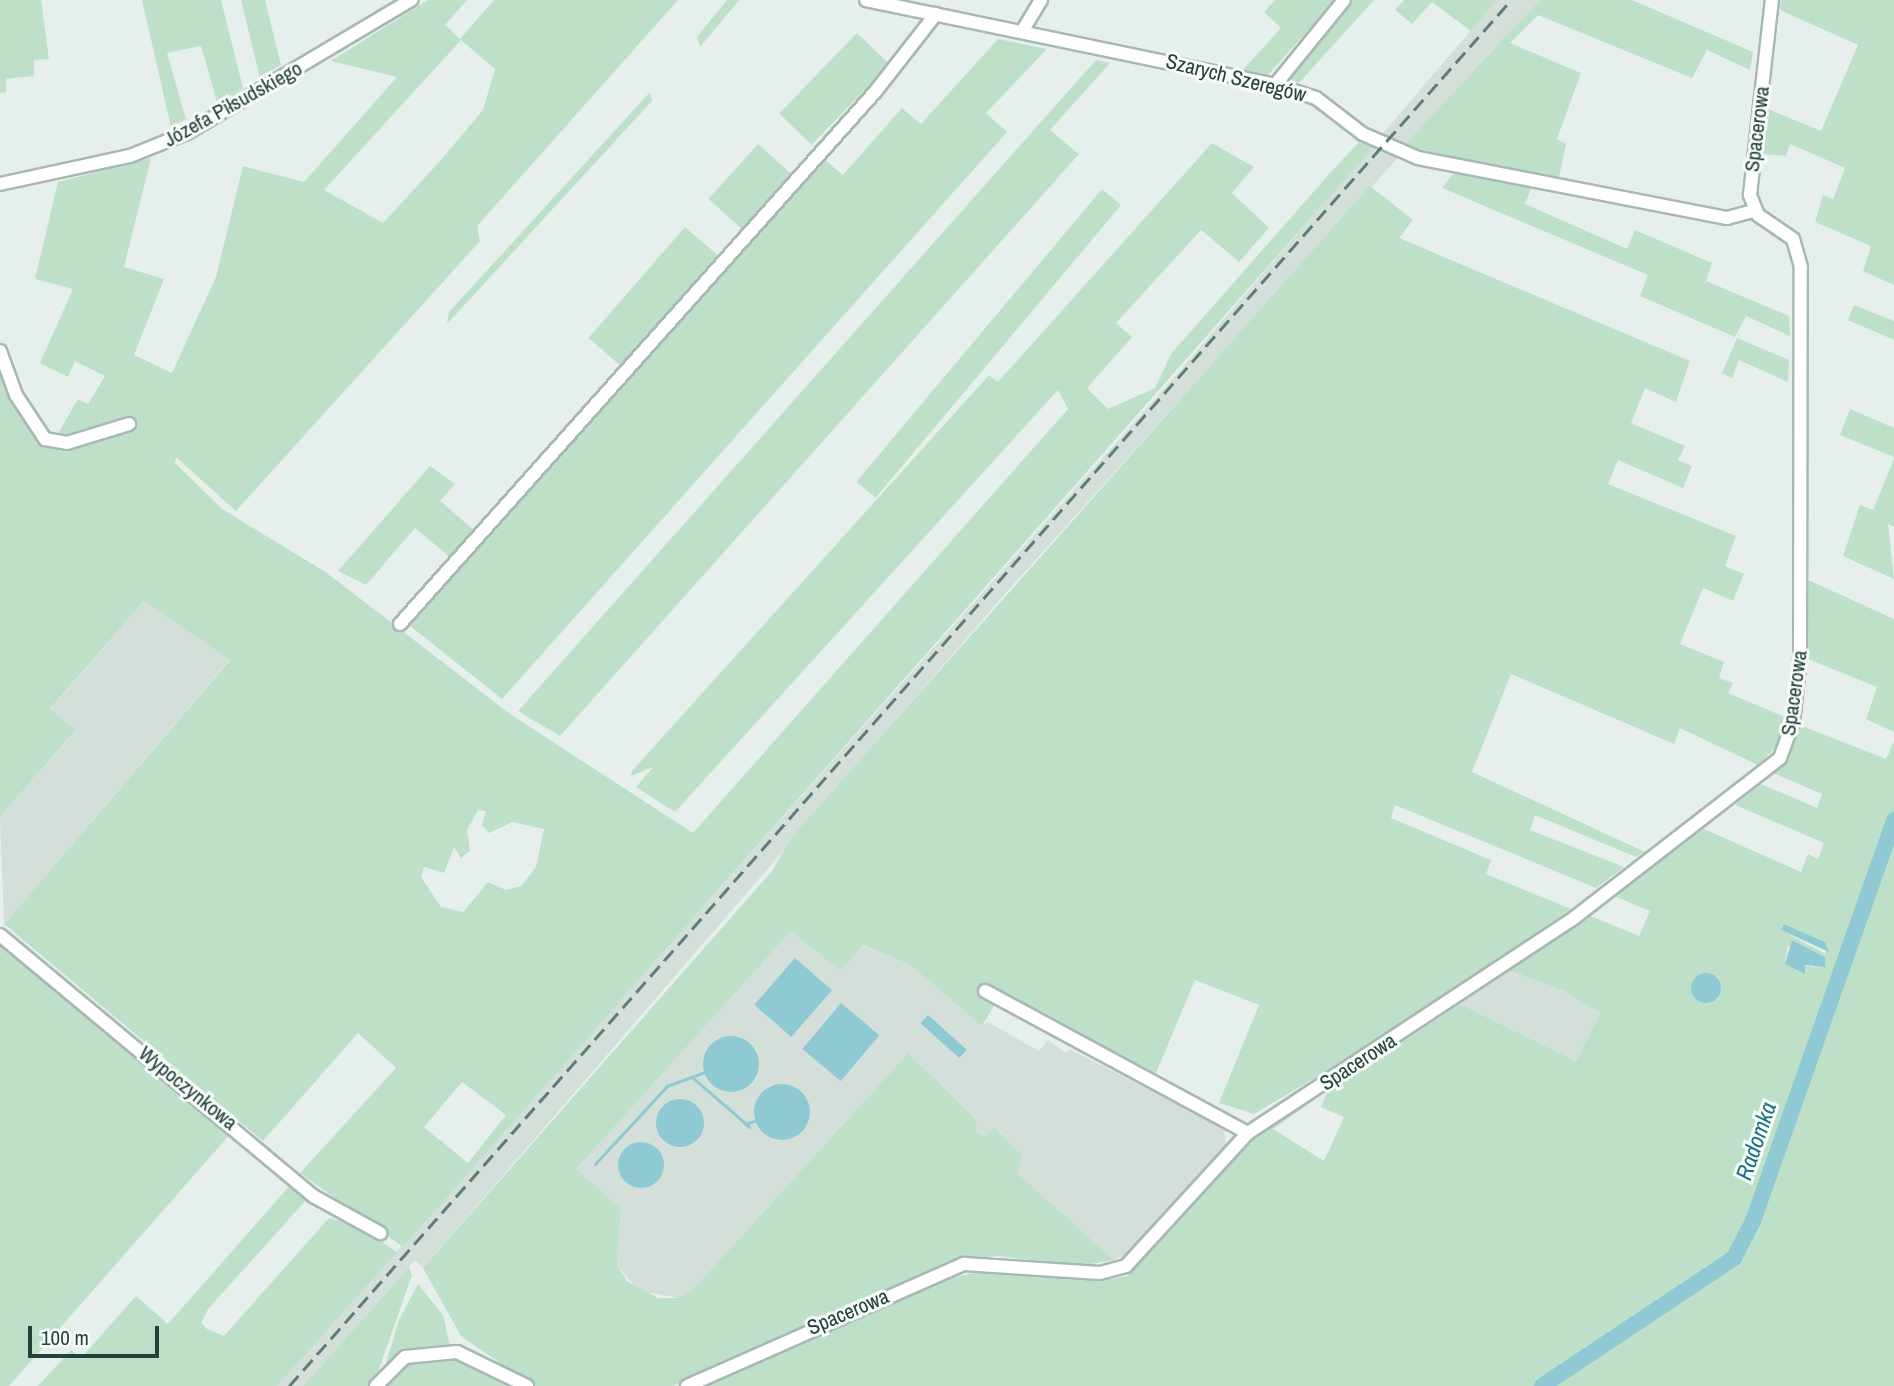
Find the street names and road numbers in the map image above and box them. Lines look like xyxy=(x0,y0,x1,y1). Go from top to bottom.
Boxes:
street label: Szarych Szeregów xyxy=(1163,48,1309,108)
street label: Józefa Piłsudskiego xyxy=(159,56,307,152)
street label: Spacerowa xyxy=(1739,85,1775,173)
street label: Spacerowa xyxy=(1776,649,1812,737)
street label: Spacerowa xyxy=(1315,1028,1401,1096)
street label: Wypoczynkowa xyxy=(134,1041,242,1135)
street label: Spacerowa xyxy=(803,1284,893,1340)

